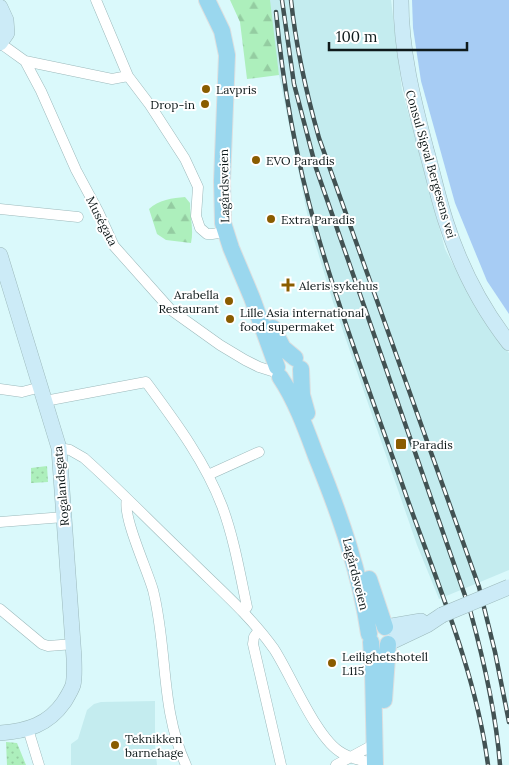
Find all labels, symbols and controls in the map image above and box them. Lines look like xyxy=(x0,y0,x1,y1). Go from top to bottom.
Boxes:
scale bar xyxy=(329,20,466,52)
text: 100 m xyxy=(336,27,377,46)
place label: Lavpris xyxy=(216,82,257,97)
marker: Lavpris xyxy=(200,83,212,95)
street label: Consul Sigval Bergesens vei xyxy=(403,88,459,240)
place label: Drop-in xyxy=(150,97,195,112)
marker: Drop-in xyxy=(199,98,211,110)
street label: Lagårdsveien xyxy=(216,149,232,223)
place label: EVO Paradis xyxy=(266,153,335,168)
marker: EVO Paradis xyxy=(250,154,262,166)
street label: Muségata xyxy=(83,194,121,248)
place label: Extra Paradis xyxy=(281,212,355,227)
marker: Extra Paradis xyxy=(265,213,277,225)
marker: Aleris sykehus xyxy=(281,278,295,292)
place label: Aleris sykehus xyxy=(298,278,379,293)
place label: Arabella Restaurant xyxy=(158,287,219,316)
marker: Arabella Restaurant xyxy=(223,295,235,307)
place label: Lille Asia international food supermaket xyxy=(240,305,364,334)
marker: Lille Asia international food supermaket xyxy=(224,313,236,325)
marker: Paradis xyxy=(394,437,408,451)
place label: Paradis xyxy=(412,437,453,452)
street label: Rogalandsgata xyxy=(50,445,72,527)
street label: Lagårdsveien xyxy=(340,536,372,612)
place label: Leilighetshotell L115 xyxy=(342,649,428,678)
marker: Leilighetshotell L115 xyxy=(326,657,338,669)
place label: Teknikken barnehage xyxy=(125,731,184,760)
marker: Teknikken barnehage xyxy=(109,739,121,751)

